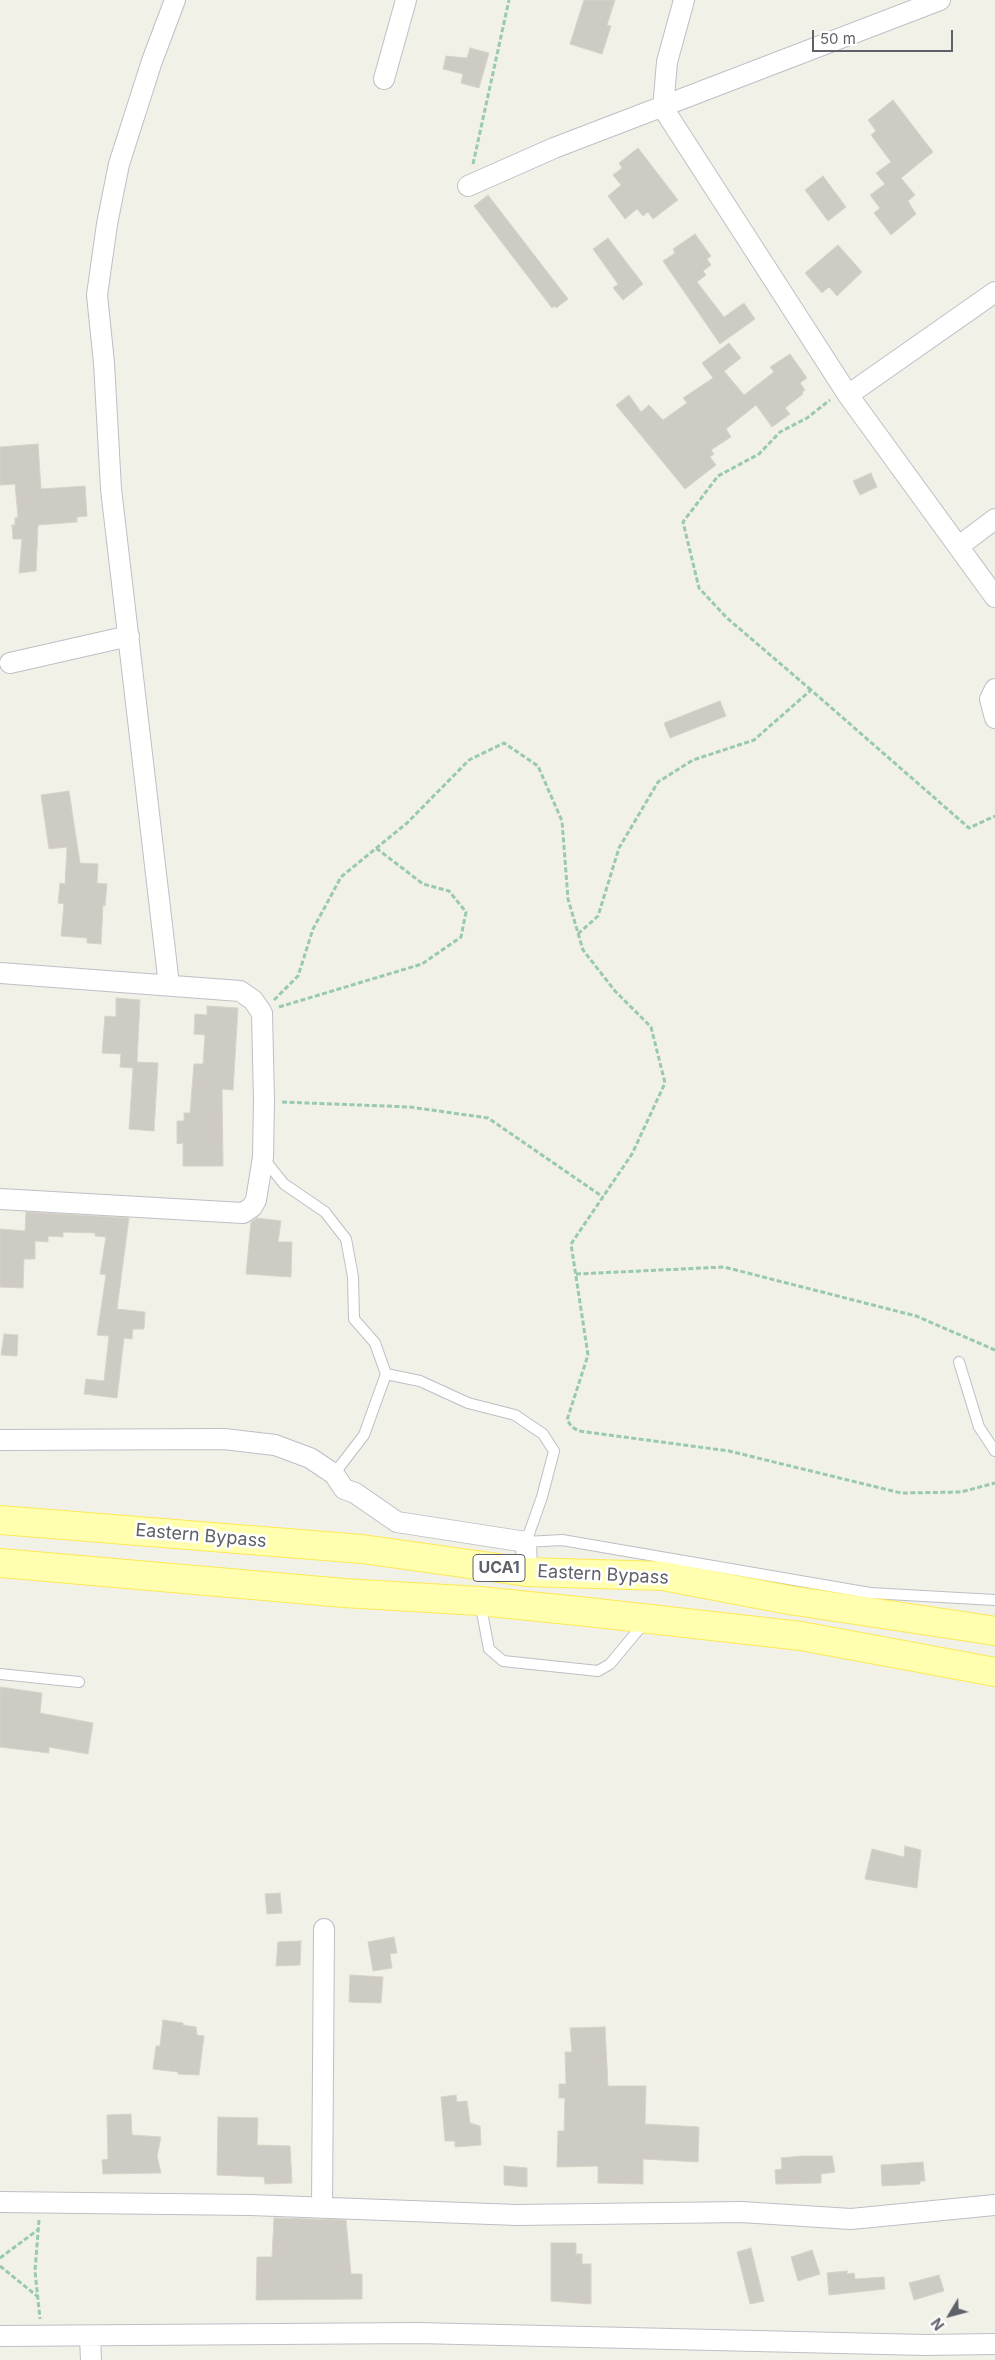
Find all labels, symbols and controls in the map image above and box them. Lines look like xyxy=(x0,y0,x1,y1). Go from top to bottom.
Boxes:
scale bar xyxy=(815,20,956,52)
text: 50 m xyxy=(820,29,856,48)
street label: Eastern Bypass xyxy=(135,1520,267,1552)
road number: UCA1 xyxy=(473,1555,525,1582)
street label: Eastern Bypass xyxy=(537,1561,669,1589)
north arrow xyxy=(925,2290,975,2340)
text: N xyxy=(928,2315,948,2334)

